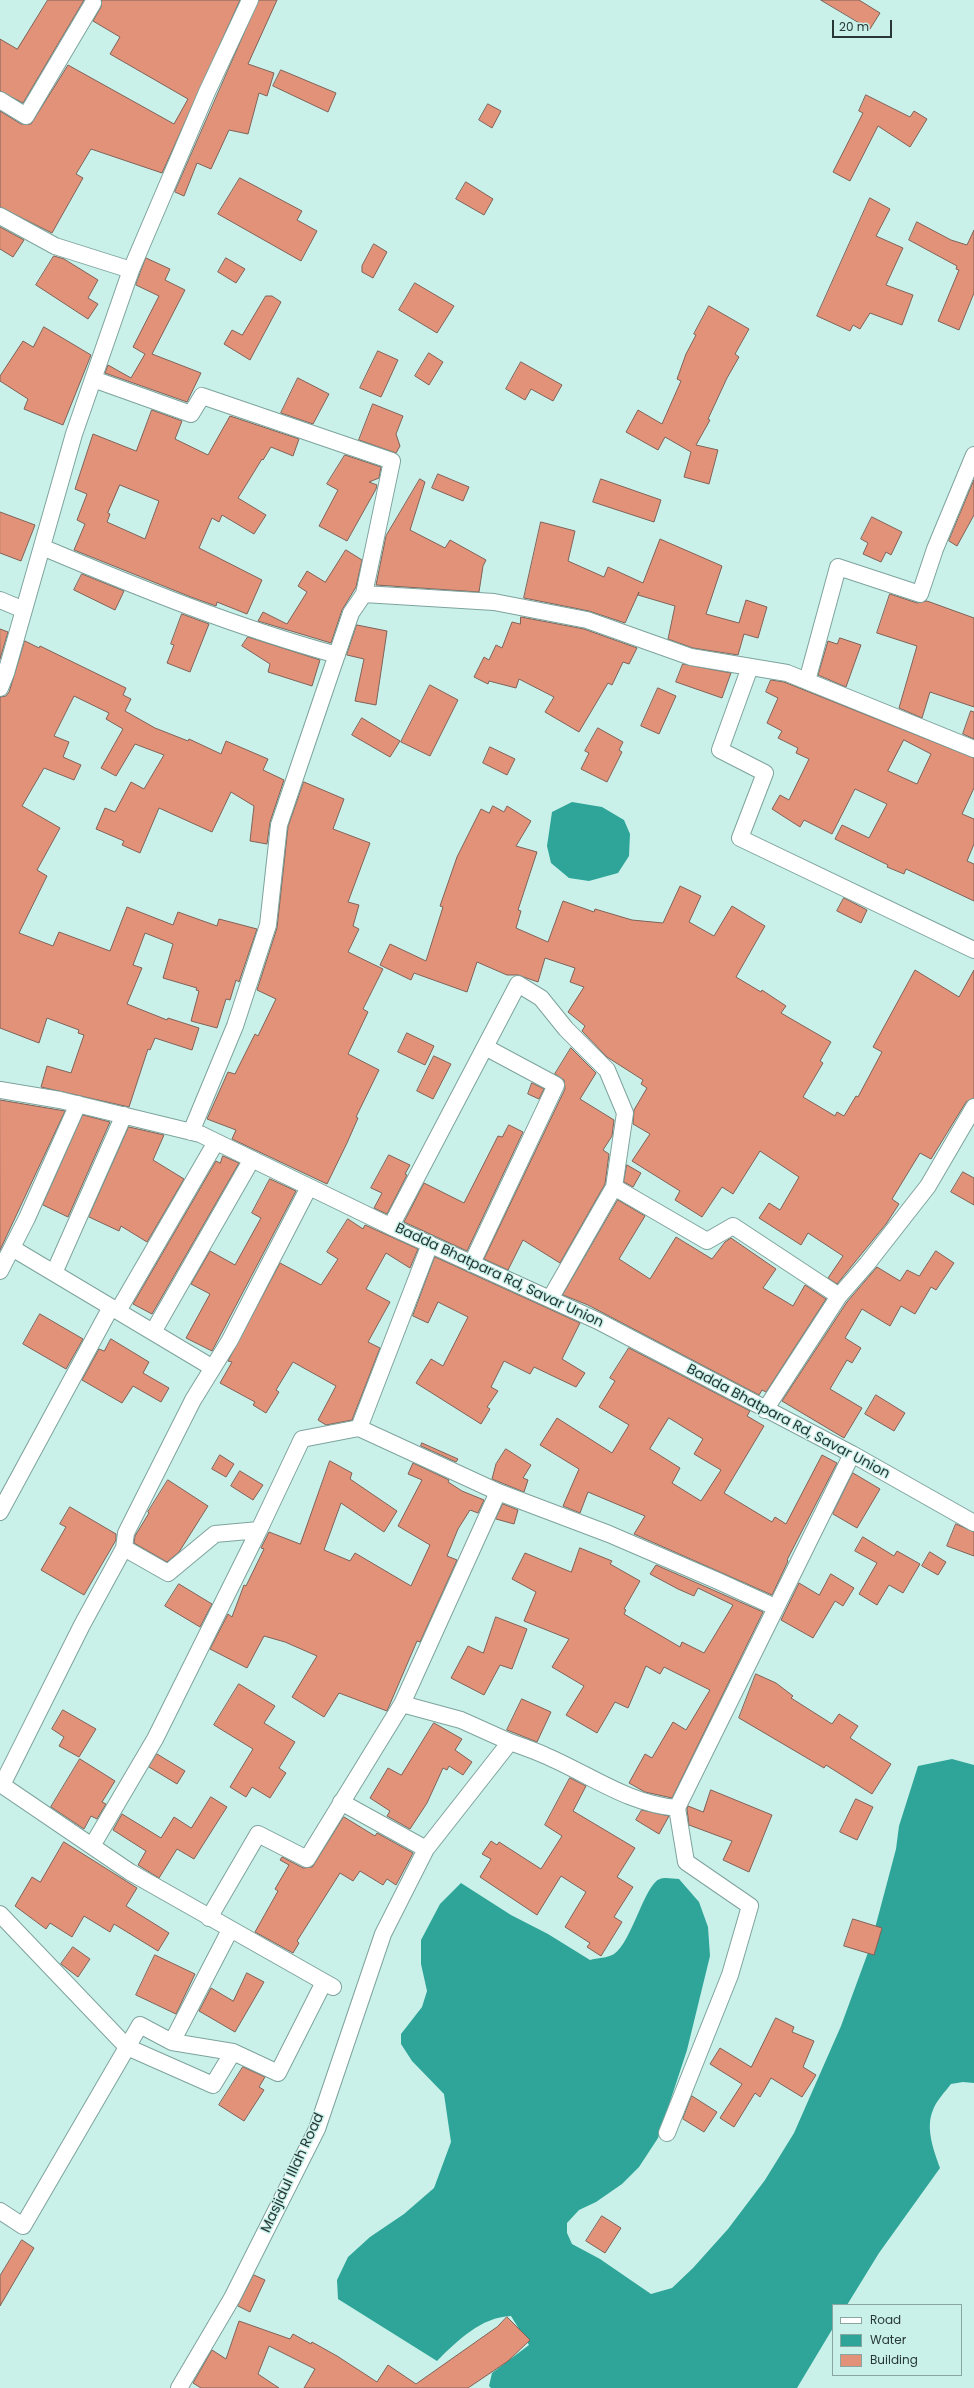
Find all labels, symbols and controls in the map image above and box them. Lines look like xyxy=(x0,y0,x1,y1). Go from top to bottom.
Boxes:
scale bar xyxy=(834,12,894,38)
text: 20 m xyxy=(839,18,869,35)
street label: Badda Bhatpara Rd, Savar Union xyxy=(392,1220,606,1332)
street label: Badda Bhatpara Rd, Savar Union xyxy=(683,1361,893,1483)
street label: Masjidul Illah Road xyxy=(258,2110,328,2236)
legend xyxy=(832,2304,962,2376)
text: Road xyxy=(870,2311,901,2328)
text: Water xyxy=(870,2331,906,2348)
text: Building xyxy=(870,2351,918,2368)

